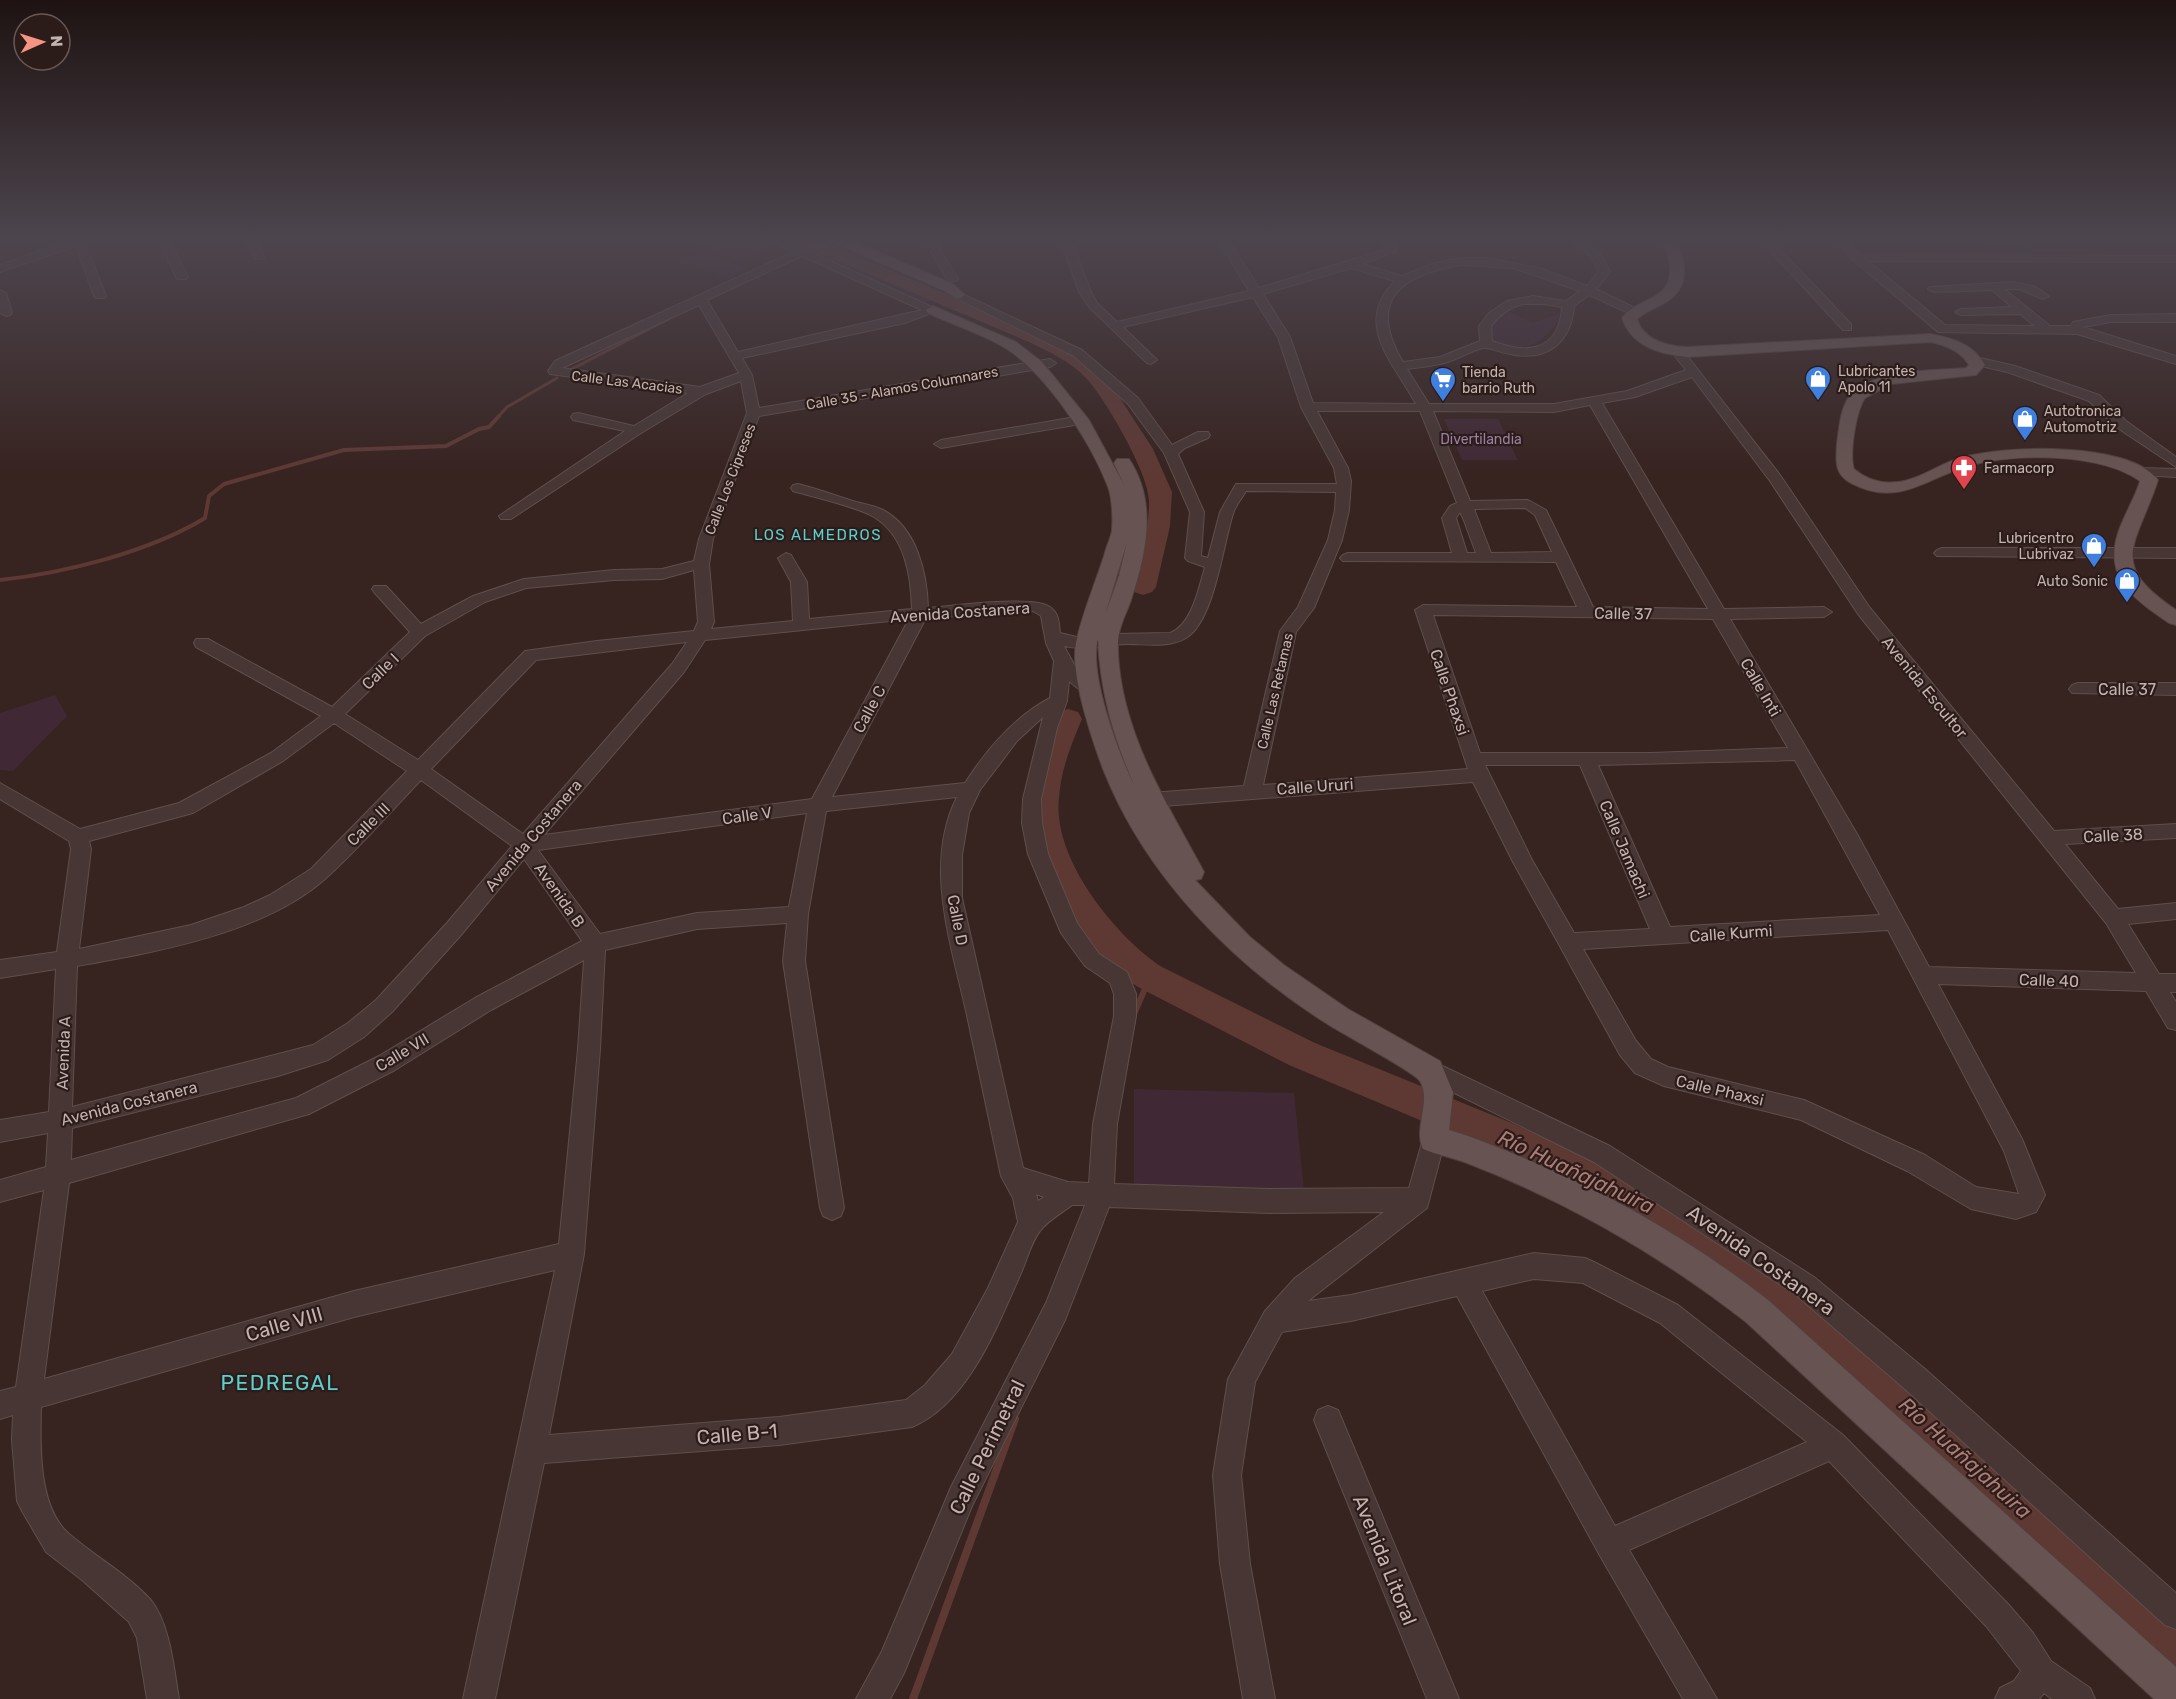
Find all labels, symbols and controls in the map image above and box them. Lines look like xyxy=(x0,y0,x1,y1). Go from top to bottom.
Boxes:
north arrow xyxy=(12,12,72,72)
text: N xyxy=(47,35,66,47)
street label: Calle 35 - Alamos Columnares xyxy=(805,363,999,414)
place label: Lubricantes Apolo 11 xyxy=(1838,363,1915,396)
place label: Tienda barrio Ruth xyxy=(1462,364,1535,397)
shop icon: Lubricantes Apolo 11 xyxy=(1803,364,1833,402)
supermarket icon: Tienda barrio Ruth xyxy=(1428,365,1458,403)
street label: Calle Las Acacias xyxy=(570,367,683,398)
place label: Autotronica Automotriz xyxy=(2044,403,2121,436)
shop icon: Autotronica Automotriz xyxy=(2010,404,2040,442)
street label: Calle Los Cipreses xyxy=(701,421,759,537)
park label: Divertilandia xyxy=(1440,431,1522,448)
pharmacy icon: Farmacorp xyxy=(1949,453,1979,491)
place label: Farmacorp xyxy=(1984,460,2054,477)
district label: LOS ALMEDROS xyxy=(754,526,882,544)
place label: Lubricentro Lubrivaz xyxy=(1998,530,2074,563)
shop icon: Lubricentro Lubrivaz xyxy=(2079,531,2109,569)
shop icon: Auto Sonic xyxy=(2112,566,2142,604)
place label: Auto Sonic xyxy=(2037,573,2108,590)
street label: Avenida Costanera xyxy=(889,598,1031,627)
street label: Calle 37 xyxy=(1594,603,1652,624)
street label: Calle Las Retamas xyxy=(1254,631,1297,751)
street label: Avenida Escultor xyxy=(1878,633,1971,742)
street label: Calle Phaxsi xyxy=(1426,647,1473,738)
street label: Calle I xyxy=(358,649,403,694)
street label: Calle Inti xyxy=(1736,655,1785,720)
street label: Calle 37 xyxy=(2098,680,2156,699)
street label: Calle C xyxy=(849,682,890,736)
street label: Calle Ururi xyxy=(1276,774,1354,799)
street label: Avenida Costanera xyxy=(481,776,586,895)
street label: Calle Jamachi xyxy=(1595,797,1654,901)
street label: Calle III xyxy=(343,799,394,850)
street label: Calle V xyxy=(721,803,773,828)
street label: Calle 38 xyxy=(2083,824,2143,847)
street label: Avenida B xyxy=(531,859,589,931)
street label: Calle D xyxy=(943,893,972,947)
street label: Calle Kurmi xyxy=(1689,921,1773,946)
street label: Calle 40 xyxy=(2019,970,2079,991)
street label: Avenida A xyxy=(53,1015,74,1090)
street label: Calle VII xyxy=(372,1029,432,1076)
street label: Calle Phaxsi xyxy=(1674,1071,1766,1110)
street label: Avenida Costanera xyxy=(59,1077,199,1130)
water label: Río Huañajahuira xyxy=(1494,1124,1658,1219)
street label: Avenida Costanera xyxy=(1682,1200,1840,1320)
street label: Calle VIII xyxy=(243,1302,325,1346)
district label: PEDREGAL xyxy=(221,1370,339,1395)
street label: Calle Perimetral xyxy=(944,1376,1030,1518)
water label: Río Huañajahuira xyxy=(1894,1392,2037,1524)
street label: Calle B-1 xyxy=(696,1419,778,1449)
street label: Avenida Litoral xyxy=(1348,1491,1422,1629)

